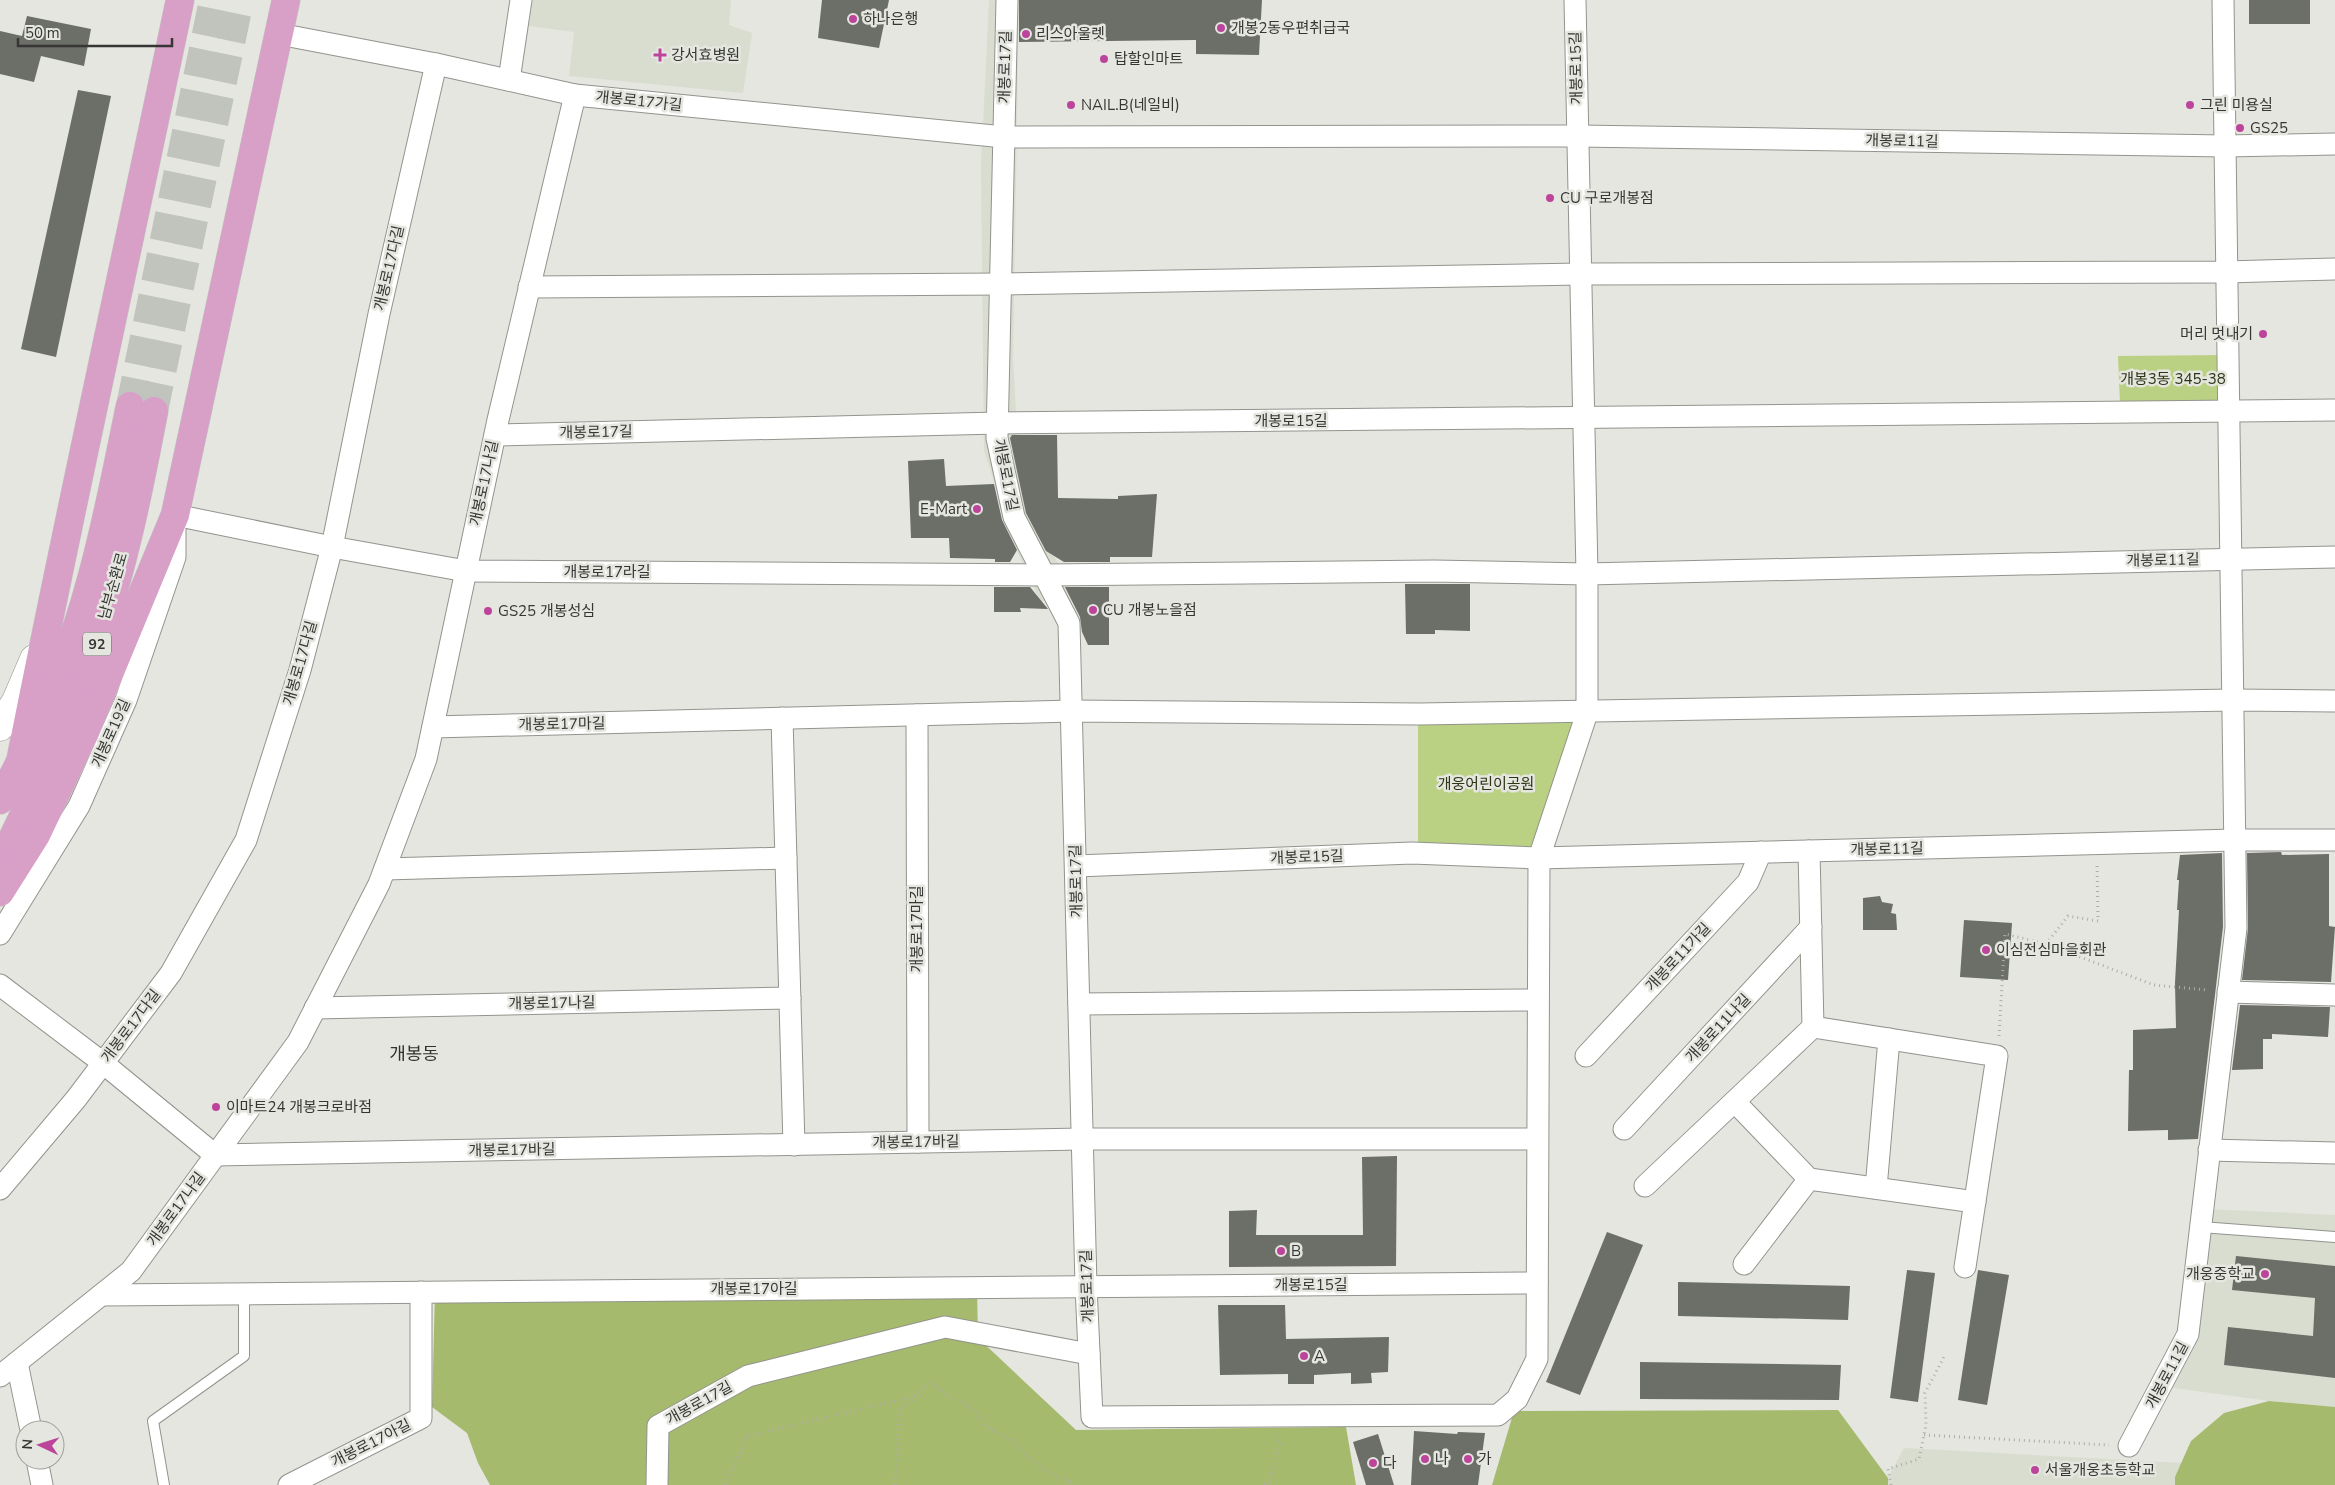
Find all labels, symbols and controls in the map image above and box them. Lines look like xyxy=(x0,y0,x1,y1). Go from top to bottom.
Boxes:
place label: 하나은행 xyxy=(863,9,918,29)
marker: 하나은행 xyxy=(847,13,859,25)
scale bar xyxy=(18,15,171,47)
place label: 개봉2동우편취급국 xyxy=(1231,18,1350,38)
marker: 개봉2동우편취급국 xyxy=(1215,22,1227,34)
text: 50 m xyxy=(25,23,60,43)
place label: 리스아울렛 xyxy=(1036,24,1105,44)
marker: 리스아울렛 xyxy=(1020,28,1032,40)
street label: 개봉로17길 xyxy=(994,30,1016,104)
street label: 개봉로15길 xyxy=(1565,31,1587,105)
place label: 강서효병원 xyxy=(671,45,740,65)
marker: 강서효병원 xyxy=(653,48,667,62)
place label: 탑할인마트 xyxy=(1114,49,1183,69)
marker: 탑할인마트 xyxy=(1098,53,1110,65)
street label: 개봉로17가길 xyxy=(595,87,683,115)
place label: NAIL.B(네일비) xyxy=(1081,95,1180,115)
place label: 그린 미용실 xyxy=(2200,95,2273,115)
marker: NAIL.B(네일비) xyxy=(1065,99,1077,111)
marker: 그린 미용실 xyxy=(2184,99,2196,111)
place label: GS25 xyxy=(2250,118,2288,138)
marker: GS25 xyxy=(2234,122,2246,134)
street label: 개봉로11길 xyxy=(1865,130,1939,152)
place label: CU 구로개봉점 xyxy=(1560,188,1654,208)
marker: CU 구로개봉점 xyxy=(1544,192,1556,204)
street label: 개봉로17다길 xyxy=(369,223,409,313)
place label: 머리 멋내기 xyxy=(2180,324,2253,344)
marker: 머리 멋내기 xyxy=(2257,328,2269,340)
park label: 개봉3동 345-38 xyxy=(2120,369,2226,389)
street label: 개봉로15길 xyxy=(1254,411,1328,431)
street label: 개봉로17길 xyxy=(559,421,633,443)
street label: 개봉로17길 xyxy=(989,437,1023,513)
street label: 개봉로17나길 xyxy=(465,438,503,528)
place label: E-Mart xyxy=(920,499,968,519)
marker: E-Mart xyxy=(971,503,983,515)
street label: 개봉로11길 xyxy=(2126,549,2200,571)
street label: 남부순환로 xyxy=(94,550,132,622)
street label: 개봉로17라길 xyxy=(563,562,651,582)
place label: CU 개봉노을점 xyxy=(1103,600,1197,620)
place label: GS25 개봉성심 xyxy=(498,601,595,621)
marker: CU 개봉노을점 xyxy=(1087,604,1099,616)
marker: GS25 개봉성심 xyxy=(482,605,494,617)
street label: 개봉로17다길 xyxy=(278,618,322,708)
road number: 92 xyxy=(83,633,111,656)
street label: 개봉로19길 xyxy=(87,695,135,771)
street label: 개봉로17마길 xyxy=(518,713,606,735)
park label: 개웅어린이공원 xyxy=(1438,774,1534,794)
street label: 개봉로11길 xyxy=(1850,838,1924,860)
street label: 개봉로17길 xyxy=(1065,844,1087,918)
street label: 개봉로15길 xyxy=(1270,846,1344,868)
street label: 개봉로17마길 xyxy=(907,885,927,973)
street label: 개봉로11가길 xyxy=(1641,918,1715,996)
place label: 이심전심마을회관 xyxy=(1996,940,2107,960)
marker: 이심전심마을회관 xyxy=(1980,944,1992,956)
street label: 개봉로17다길 xyxy=(97,985,165,1067)
street label: 개봉로11나길 xyxy=(1681,989,1755,1067)
street label: 개봉로17나길 xyxy=(508,992,596,1014)
district label: 개봉동 xyxy=(389,1042,439,1066)
place label: 이마트24 개봉크로바점 xyxy=(226,1097,372,1117)
marker: 이마트24 개봉크로바점 xyxy=(210,1101,222,1113)
street label: 개봉로17바길 xyxy=(872,1131,960,1153)
street label: 개봉로17바길 xyxy=(468,1139,556,1161)
street label: 개봉로17나길 xyxy=(142,1168,210,1250)
place label: B xyxy=(1291,1241,1301,1261)
marker: B xyxy=(1275,1245,1287,1257)
street label: 개봉로17길 xyxy=(1076,1249,1098,1323)
place label: 개웅중학교 xyxy=(2186,1264,2255,1284)
marker: 개웅중학교 xyxy=(2259,1268,2271,1280)
street label: 개봉로15길 xyxy=(1274,1275,1348,1295)
street label: 개봉로17아길 xyxy=(710,1279,798,1299)
street label: 개봉로11길 xyxy=(2141,1338,2193,1412)
place label: A xyxy=(1314,1346,1325,1366)
marker: A xyxy=(1298,1350,1310,1362)
street label: 개봉로17길 xyxy=(662,1377,736,1429)
street label: 개봉로17아길 xyxy=(328,1414,414,1472)
north arrow xyxy=(15,1420,65,1470)
text: N xyxy=(18,1438,37,1450)
place label: 나 xyxy=(1435,1449,1449,1469)
place label: 가 xyxy=(1478,1449,1492,1469)
place label: 다 xyxy=(1383,1453,1397,1473)
marker: 나 xyxy=(1419,1453,1431,1465)
marker: 가 xyxy=(1462,1453,1474,1465)
marker: 다 xyxy=(1367,1457,1379,1469)
place label: 서울개웅초등학교 xyxy=(2045,1460,2155,1480)
marker: 서울개웅초등학교 xyxy=(2029,1464,2041,1476)

